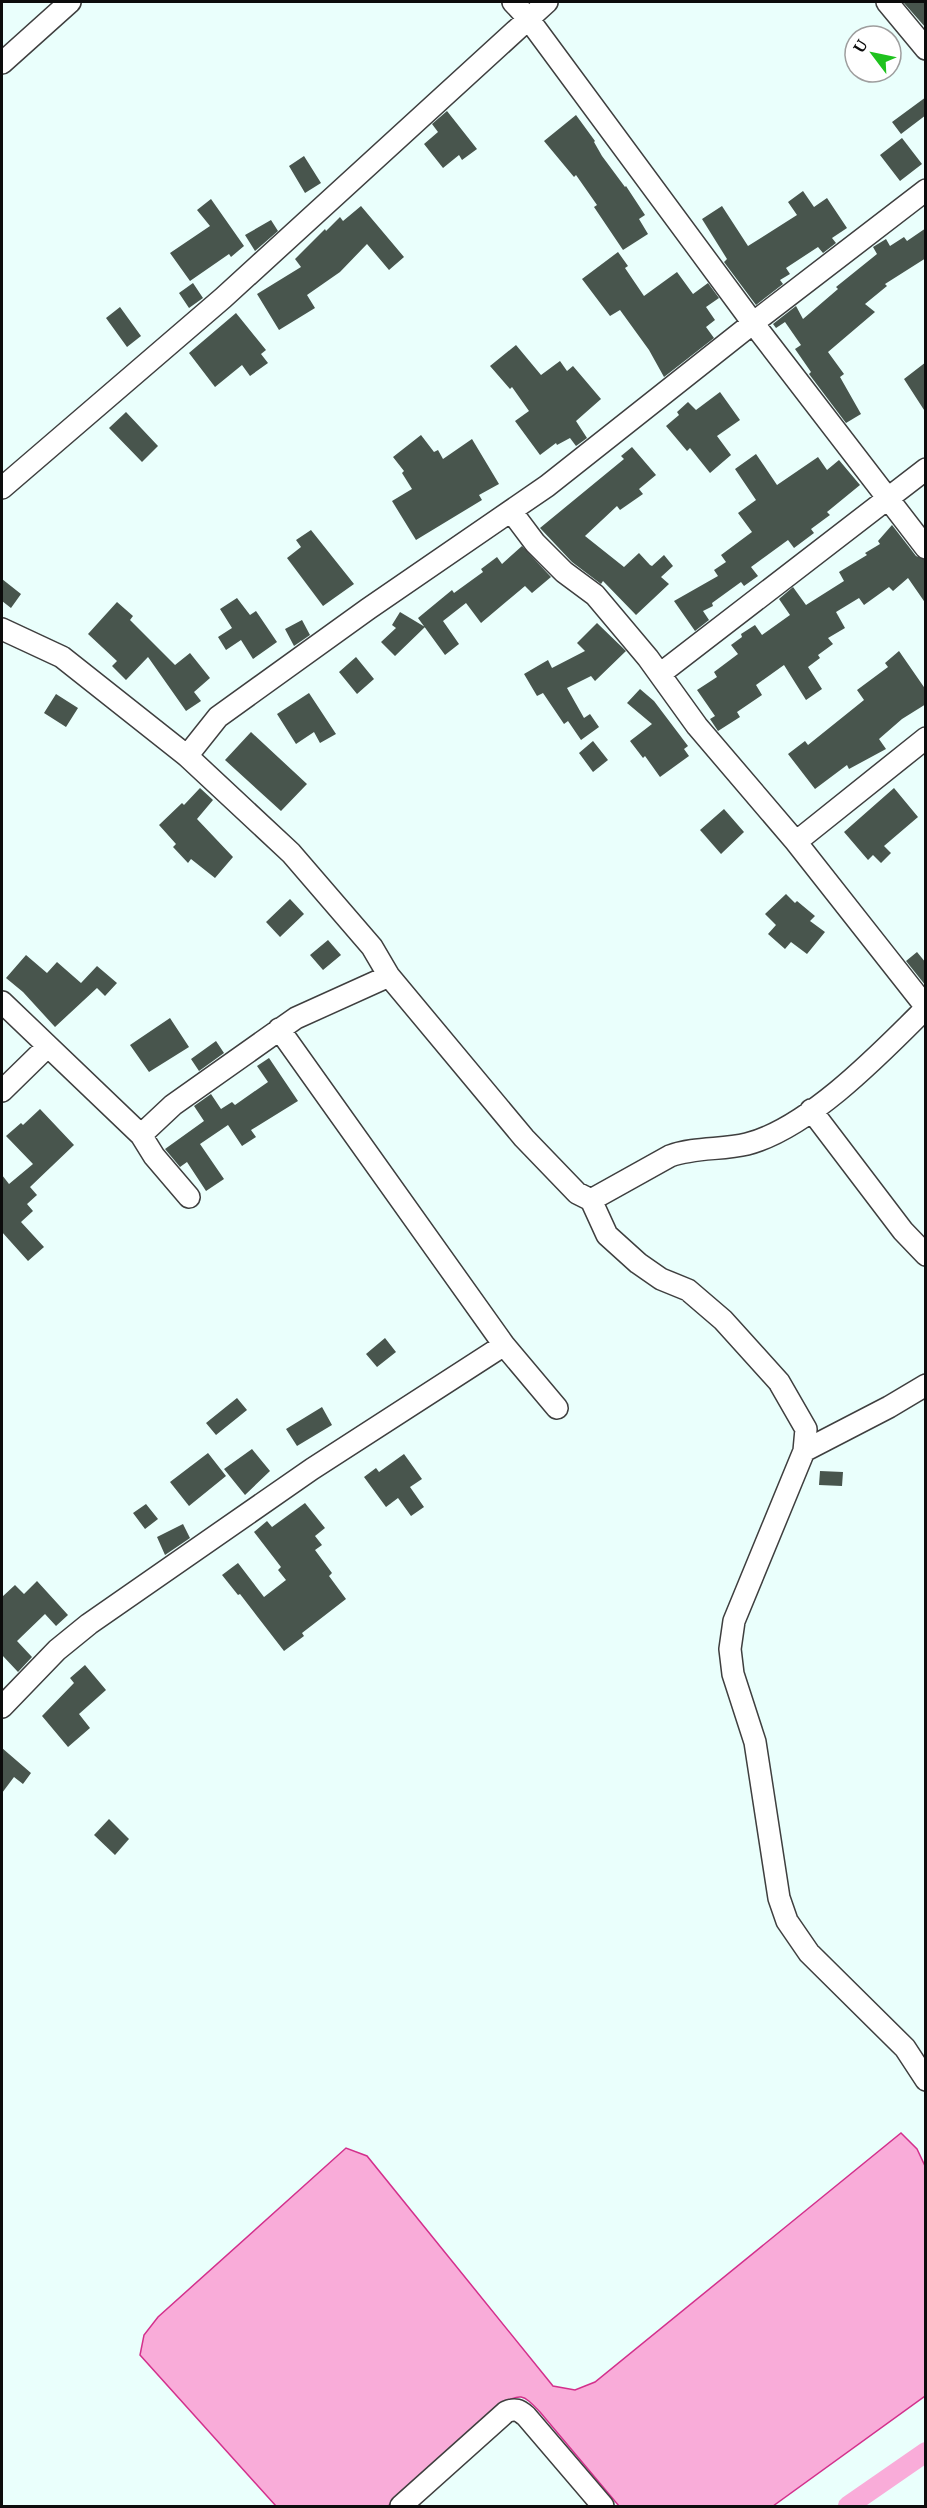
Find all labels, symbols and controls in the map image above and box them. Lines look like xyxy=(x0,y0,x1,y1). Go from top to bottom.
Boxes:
north arrow xyxy=(843,24,903,84)
text: U xyxy=(848,35,873,57)

